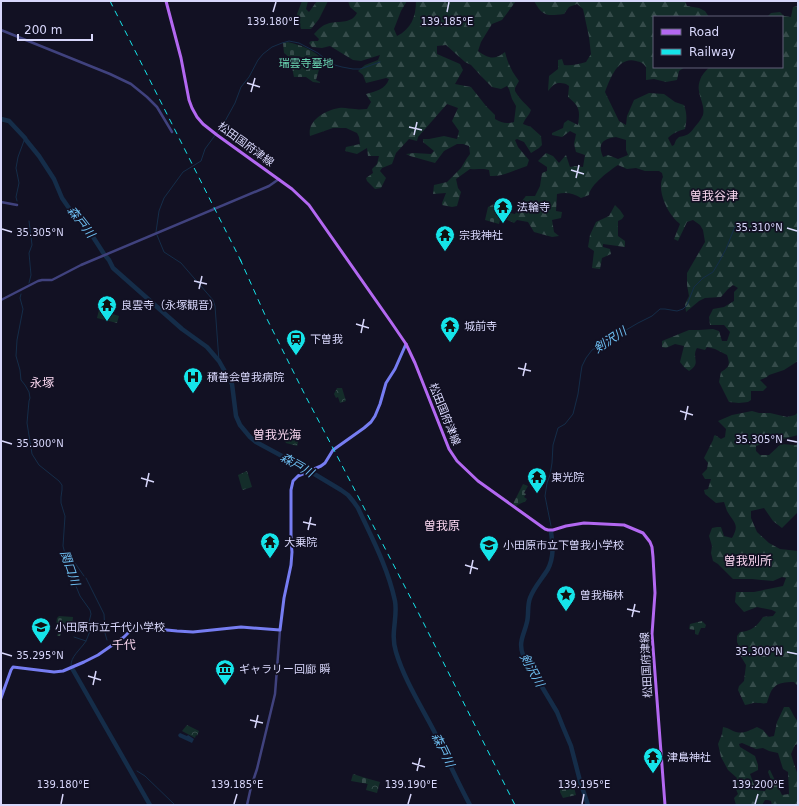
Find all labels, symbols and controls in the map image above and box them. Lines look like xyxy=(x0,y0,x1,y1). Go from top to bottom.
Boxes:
scale bar xyxy=(18,16,92,42)
text: 139.180°E xyxy=(247,16,299,27)
text: 139.185°E xyxy=(421,16,473,27)
legend xyxy=(653,16,783,68)
text: 200 m xyxy=(24,23,62,37)
text: Road xyxy=(689,25,719,39)
text: Railway xyxy=(689,45,735,59)
park label: 瑞雲寺墓地 xyxy=(279,57,334,70)
street label: 松田国府津線 xyxy=(215,120,276,169)
district label: 曽我谷津 xyxy=(690,189,738,203)
temple icon: 法輪寺 xyxy=(492,196,514,224)
place label: 法輪寺 xyxy=(517,201,550,214)
water label: 森戸川 xyxy=(64,204,99,242)
text: 35.310°N xyxy=(735,222,783,233)
temple icon: 宗我神社 xyxy=(434,224,456,252)
text: 35.305°N xyxy=(16,227,64,238)
place label: 宗我神社 xyxy=(459,229,503,242)
temple icon: 良雲寺（永塚観音） xyxy=(96,294,118,322)
place label: 良雲寺（永塚観音） xyxy=(121,299,220,312)
temple icon: 城前寺 xyxy=(439,315,461,343)
place label: 城前寺 xyxy=(464,320,497,333)
water label: 剣沢川 xyxy=(591,323,631,356)
station icon: 下曽我 xyxy=(285,328,307,356)
place label: 下曽我 xyxy=(310,333,343,346)
hospital icon: 積善会曽我病院 xyxy=(182,366,204,394)
place label: 積善会曽我病院 xyxy=(207,371,284,384)
district label: 永塚 xyxy=(30,376,54,390)
street label: 松田国府津線 xyxy=(426,381,463,447)
district label: 曽我光海 xyxy=(253,428,301,442)
text: 35.305°N xyxy=(735,434,783,445)
text: 35.300°N xyxy=(16,438,64,449)
water label: 森戸川 xyxy=(278,450,318,481)
temple icon: 東光院 xyxy=(526,466,548,494)
place label: 東光院 xyxy=(551,471,584,484)
district label: 曽我原 xyxy=(424,519,460,533)
temple icon: 大乗院 xyxy=(259,531,281,559)
school or university icon: 小田原市立下曽我小学校 xyxy=(478,534,500,562)
place label: 大乗院 xyxy=(284,536,317,549)
place label: 小田原市立下曽我小学校 xyxy=(503,539,624,552)
water label: 関口川 xyxy=(58,549,83,589)
district label: 曽我別所 xyxy=(724,554,772,568)
place icon: 曽我梅林 xyxy=(555,584,577,612)
place label: 曽我梅林 xyxy=(580,589,624,602)
school or university icon: 小田原市立千代小学校 xyxy=(30,616,52,644)
place label: 小田原市立千代小学校 xyxy=(55,621,165,634)
street label: 松田国府津線 xyxy=(638,632,655,698)
district label: 千代 xyxy=(112,638,136,652)
text: 35.300°N xyxy=(735,646,783,657)
text: 35.295°N xyxy=(16,650,64,661)
water label: 剣沢川 xyxy=(517,651,548,691)
museum icon: ギャラリー回廊 瞬 xyxy=(214,658,236,686)
place label: ギャラリー回廊 瞬 xyxy=(239,663,331,676)
water label: 森戸川 xyxy=(429,731,458,771)
temple icon: 津島神社 xyxy=(642,746,664,774)
place label: 津島神社 xyxy=(667,751,711,764)
text: 139.180°E xyxy=(37,779,89,790)
text: 139.185°E xyxy=(211,779,263,790)
text: 139.190°E xyxy=(385,779,437,790)
text: 139.195°E xyxy=(558,779,610,790)
text: 139.200°E xyxy=(732,779,784,790)

